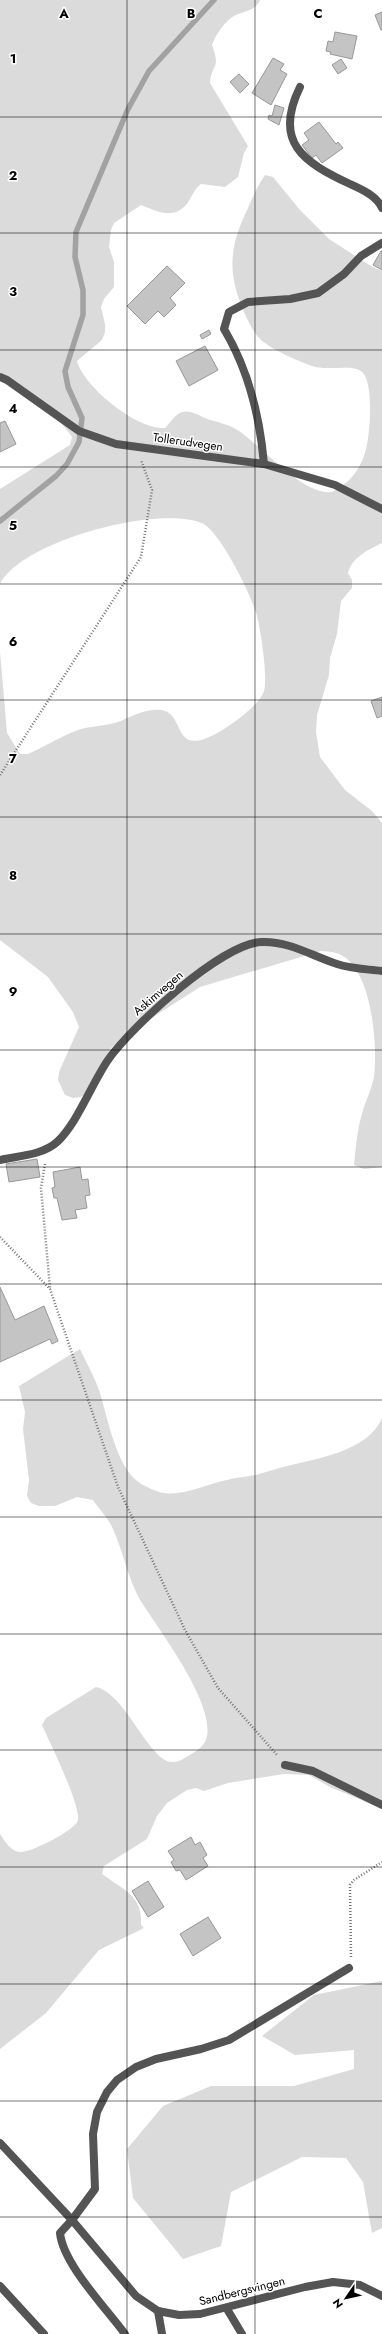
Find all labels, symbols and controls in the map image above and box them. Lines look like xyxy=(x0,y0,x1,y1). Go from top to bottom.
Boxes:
text: A xyxy=(58,4,69,23)
text: B xyxy=(187,4,196,23)
text: C xyxy=(313,4,323,23)
text: 1 xyxy=(10,49,16,68)
text: 2 xyxy=(9,166,17,185)
text: 3 xyxy=(9,282,17,301)
text: 4 xyxy=(8,399,18,418)
street label: Tollerudvegen xyxy=(152,428,224,456)
text: 5 xyxy=(9,516,17,535)
text: 6 xyxy=(9,632,18,651)
text: 7 xyxy=(9,749,17,768)
text: 8 xyxy=(9,866,17,885)
street label: Askimvegen xyxy=(129,966,187,1020)
text: 9 xyxy=(9,982,18,1001)
street label: Sandbergsvingen xyxy=(197,2272,287,2310)
north arrow xyxy=(326,2278,366,2318)
text: N xyxy=(329,2295,347,2312)

